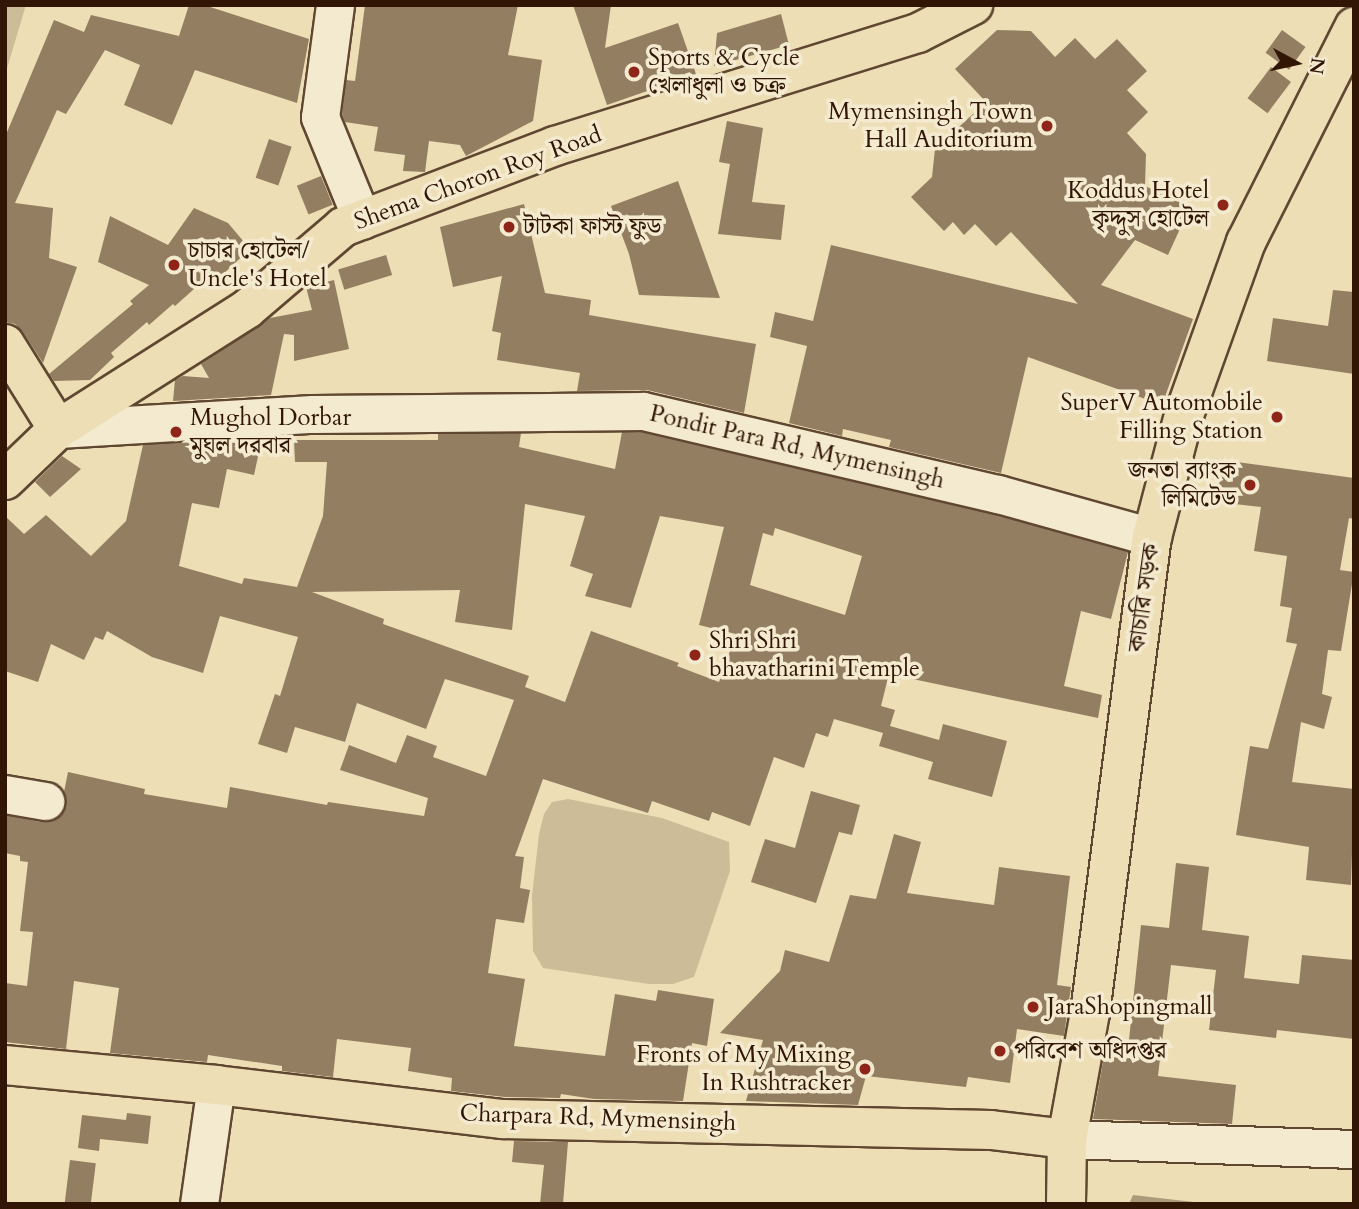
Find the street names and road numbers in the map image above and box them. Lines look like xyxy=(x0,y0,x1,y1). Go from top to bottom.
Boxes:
street label: Shema Choron Roy Road xyxy=(350,120,606,236)
street label: Pondit Para Rd, Mymensingh xyxy=(647,399,947,495)
street label: কাচারি সড়ক xyxy=(1122,542,1166,654)
street label: Charpara Rd, Mymensingh xyxy=(459,1099,737,1137)

